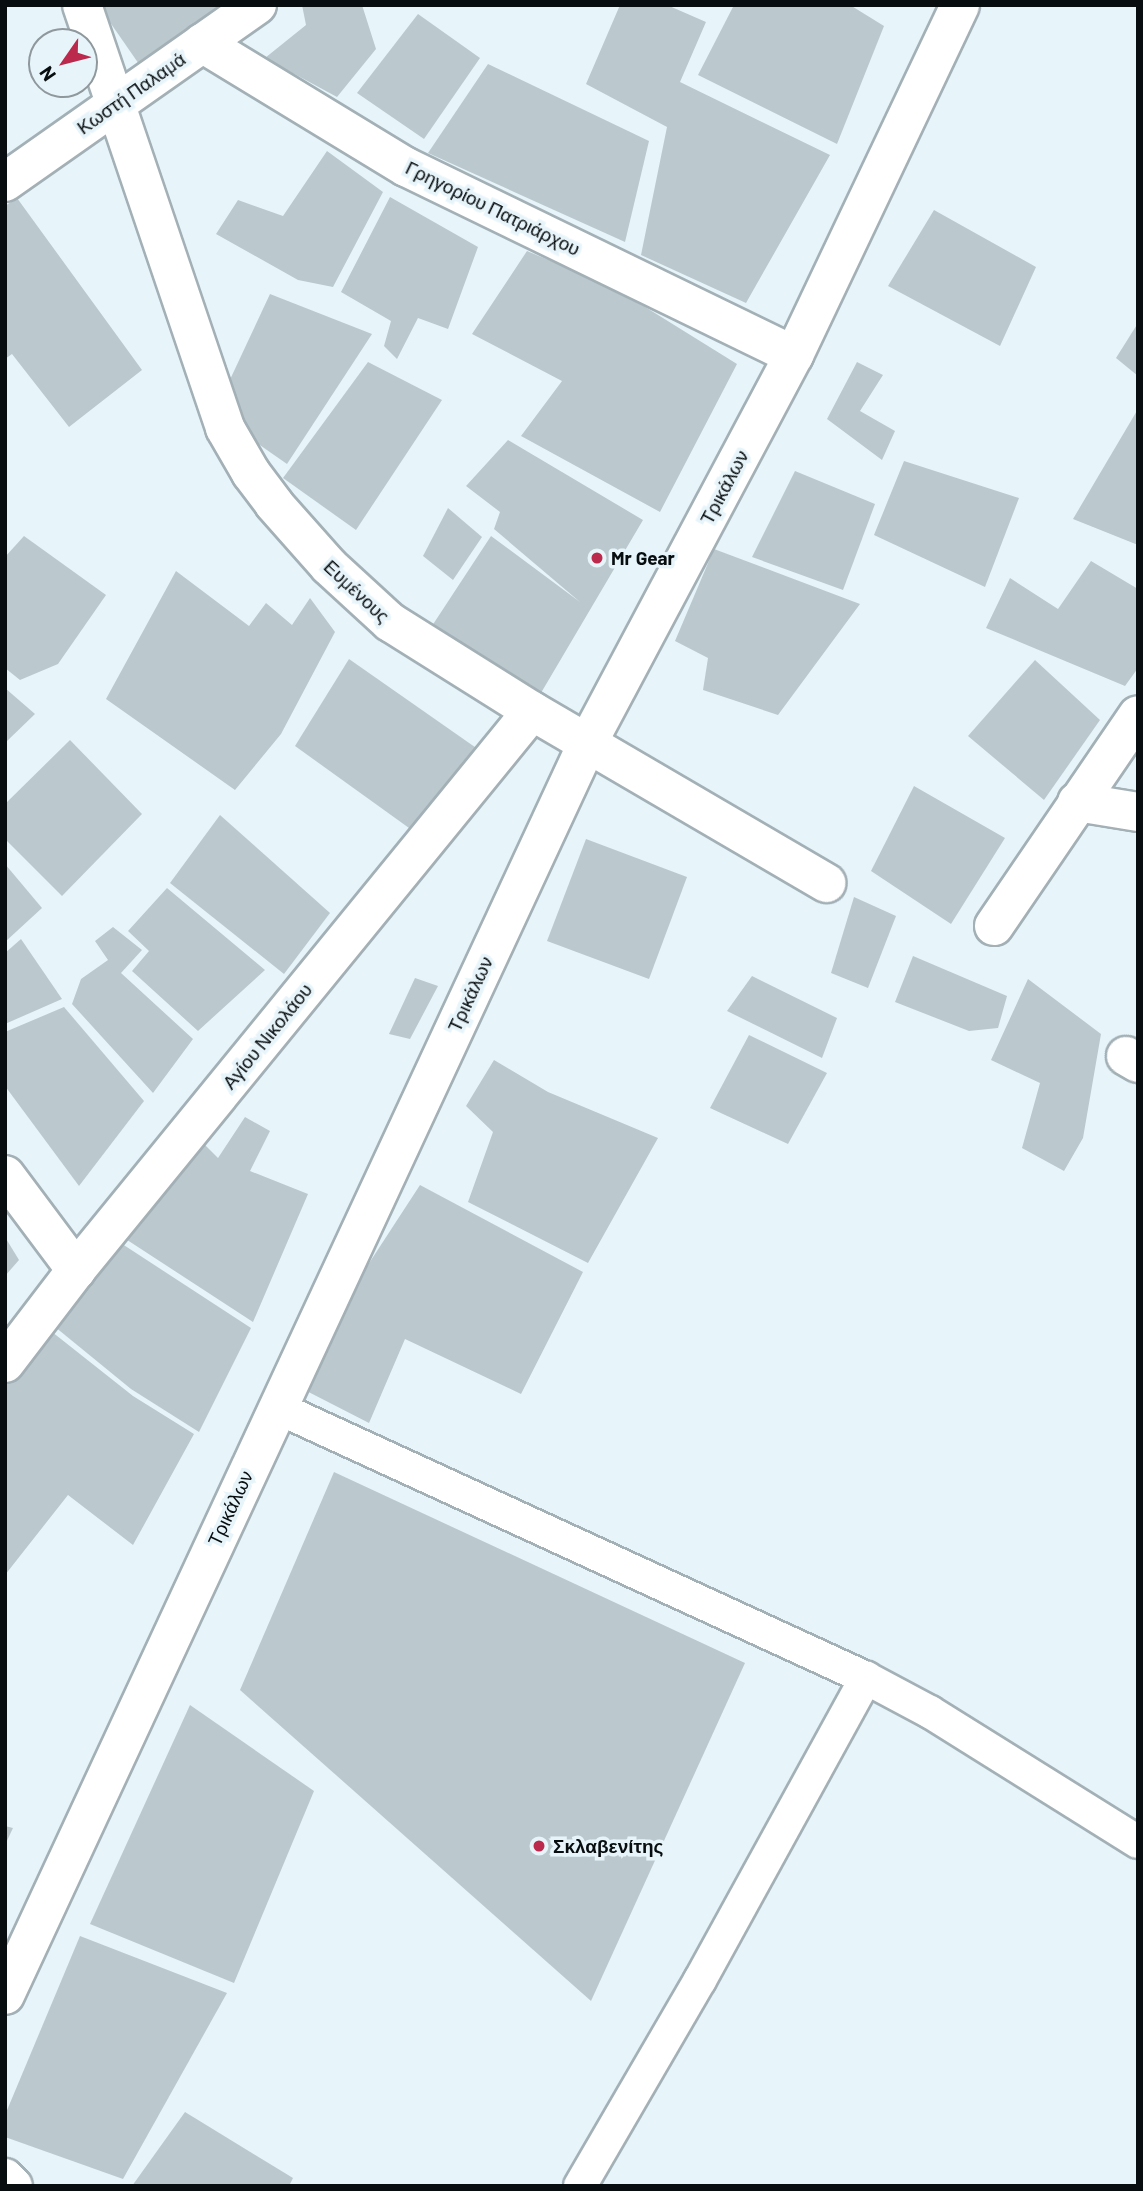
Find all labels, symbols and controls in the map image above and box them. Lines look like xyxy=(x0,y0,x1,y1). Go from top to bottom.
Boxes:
north arrow xyxy=(28,28,98,98)
street label: Κωστή Παλαμά xyxy=(72,47,190,139)
text: N xyxy=(34,62,60,86)
street label: Γρηγορίου Πατριάρχου xyxy=(402,156,584,260)
street label: Τρικάλων xyxy=(695,446,753,528)
place label: Mr Gear xyxy=(611,547,675,569)
marker: Mr Gear xyxy=(589,550,605,566)
street label: Ευμένους xyxy=(319,555,395,627)
street label: Τρικάλων xyxy=(443,953,497,1035)
street label: Αγίου Νικολάου xyxy=(217,979,317,1093)
street label: Τρικάλων xyxy=(203,1467,257,1549)
place label: Σκλαβενίτης xyxy=(553,1835,663,1857)
marker: Σκλαβενίτης xyxy=(531,1838,547,1854)

